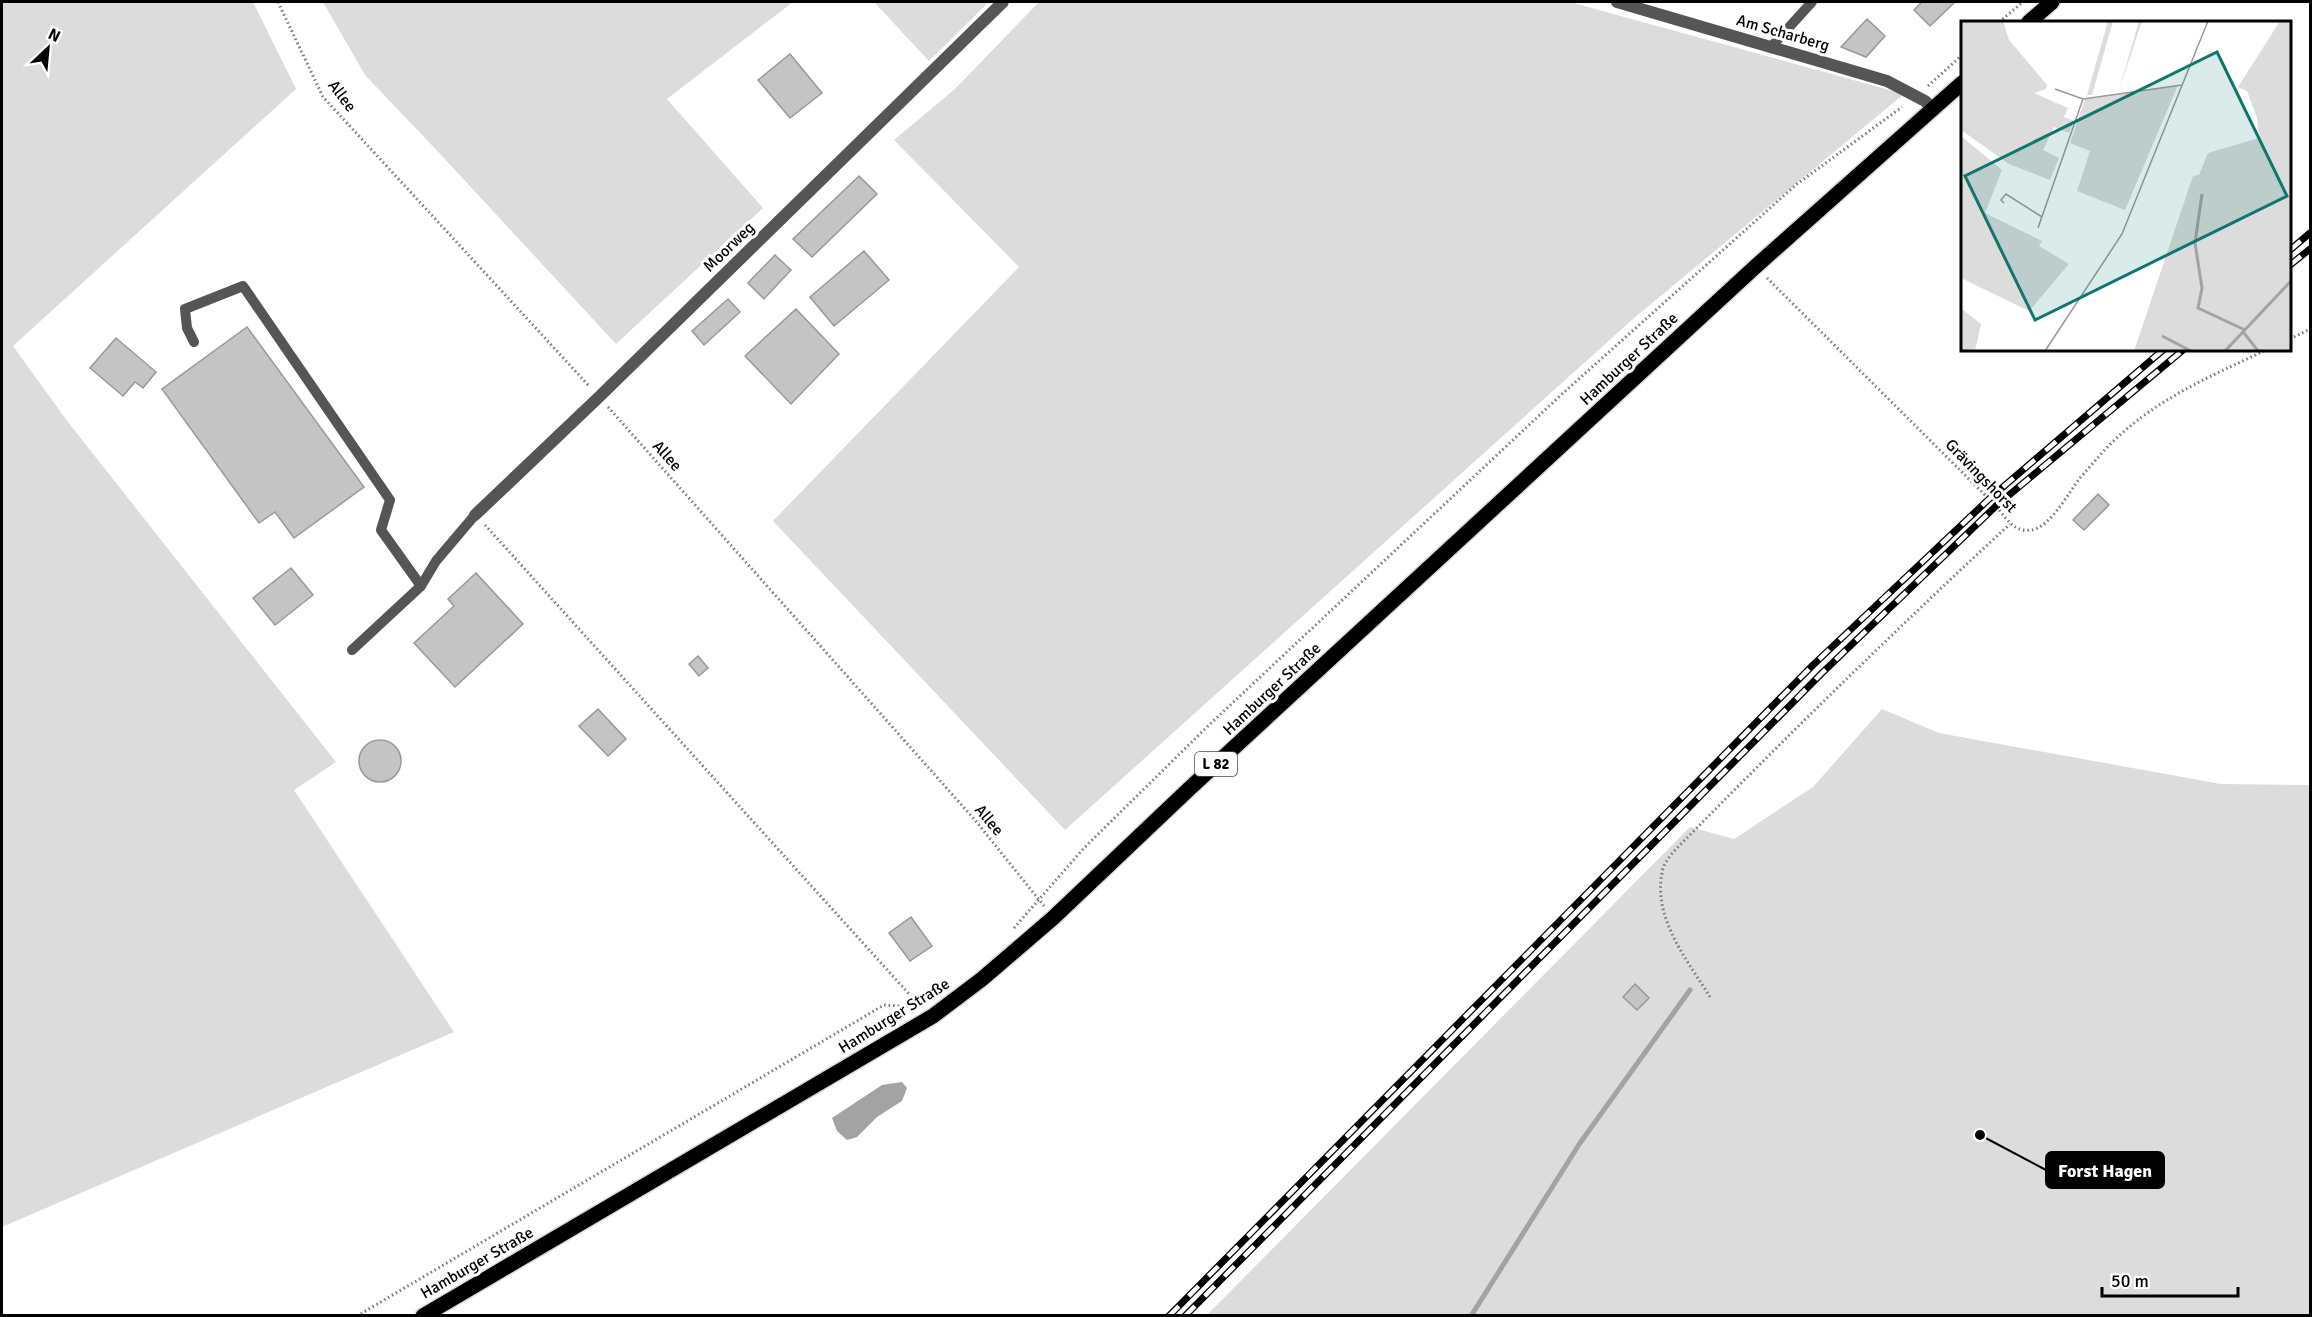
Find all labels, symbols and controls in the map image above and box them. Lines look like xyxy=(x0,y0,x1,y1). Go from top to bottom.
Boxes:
street label: Am Scharberg xyxy=(1734,10,1832,56)
north arrow xyxy=(18,18,78,78)
inset map xyxy=(1961,21,2291,351)
text: N xyxy=(45,24,64,47)
street label: Allee xyxy=(324,76,360,116)
street label: Moorweg xyxy=(699,218,759,276)
street label: Hamburger Straße xyxy=(1576,308,1682,410)
street label: Grävingshorst xyxy=(1941,435,2021,517)
street label: Allee xyxy=(648,436,686,476)
street label: Hamburger Straße xyxy=(1219,638,1325,740)
road number: L 82 xyxy=(1195,752,1237,776)
street label: Allee xyxy=(970,800,1008,840)
street label: Hamburger Straße xyxy=(835,974,953,1058)
callout: Forst Hagen xyxy=(2046,1152,2164,1188)
text: Forst Hagen xyxy=(2058,1160,2152,1182)
street label: Hamburger Straße xyxy=(417,1223,537,1303)
scale bar xyxy=(2102,1260,2238,1298)
text: 50 m xyxy=(2111,1270,2149,1292)

